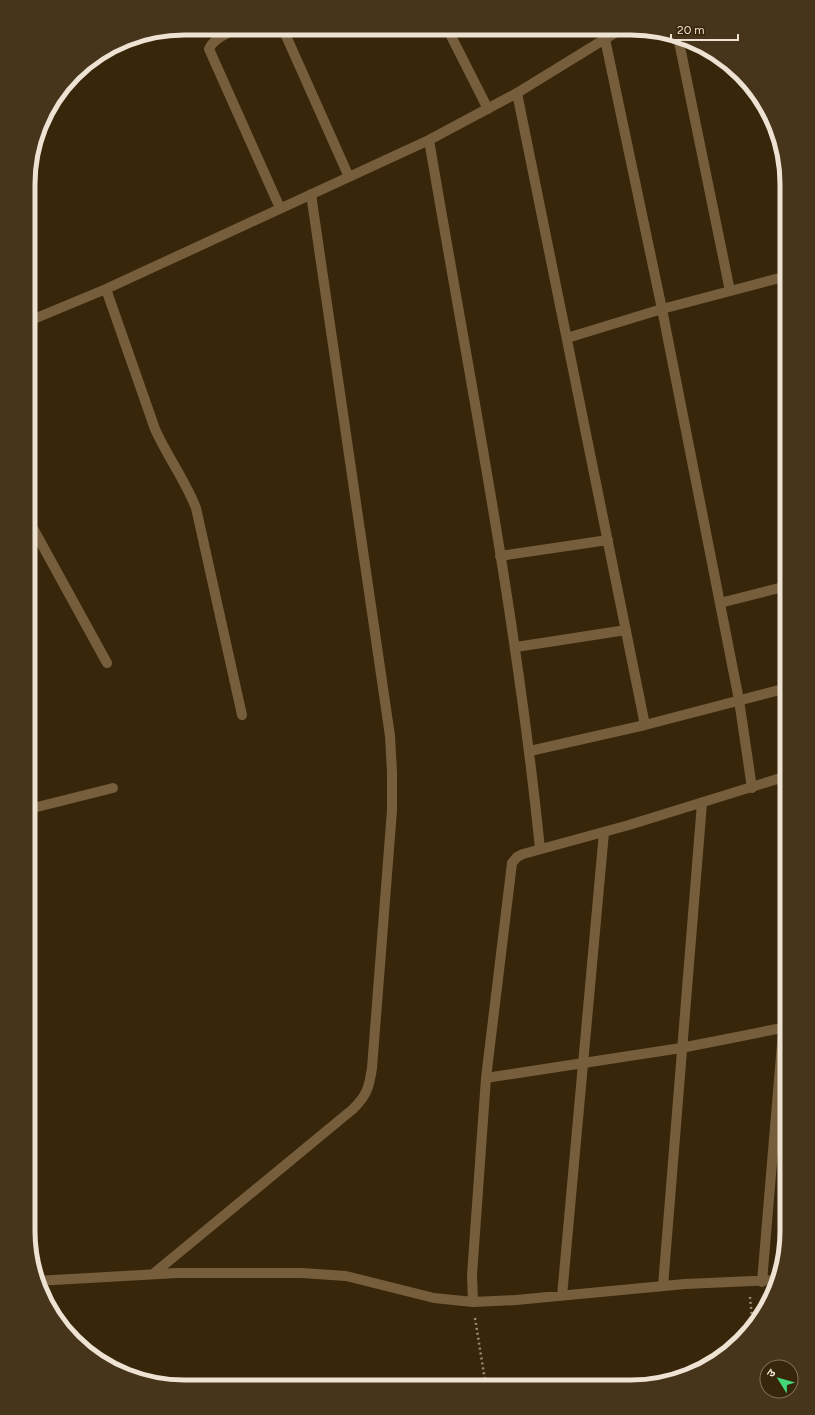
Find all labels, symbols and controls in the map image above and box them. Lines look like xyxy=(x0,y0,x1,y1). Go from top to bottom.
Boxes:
scale bar xyxy=(671,16,738,42)
text: 20 m xyxy=(677,23,705,37)
north arrow xyxy=(759,1359,799,1399)
text: उ xyxy=(764,1366,779,1380)

